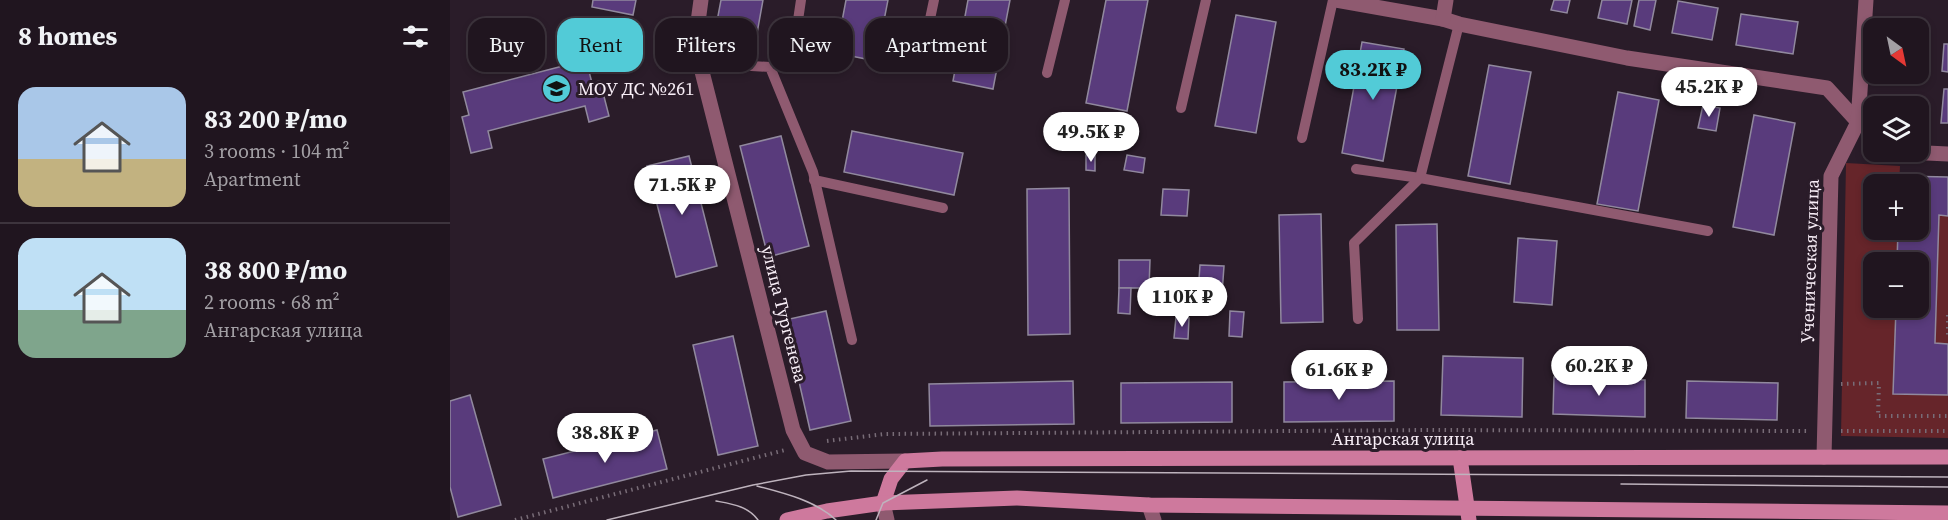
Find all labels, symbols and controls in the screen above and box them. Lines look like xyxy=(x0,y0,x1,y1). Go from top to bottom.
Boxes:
text: 8 homes xyxy=(18,18,117,54)
chip: Buy xyxy=(468,18,545,72)
chip: Rent xyxy=(557,18,643,72)
chip: Filters xyxy=(655,18,757,72)
chip: New xyxy=(769,18,853,72)
chip: Apartment xyxy=(865,18,1008,72)
north arrow xyxy=(1863,18,1929,84)
map controls xyxy=(1863,18,1929,318)
icon: filters xyxy=(399,20,432,53)
pin: 83.2K ₽ xyxy=(1318,50,1428,101)
text: 83.2K ₽ xyxy=(1339,55,1407,83)
pin: 45.2K ₽ xyxy=(1654,67,1764,118)
text: 45.2K ₽ xyxy=(1675,72,1743,100)
school or university icon: МОУ ДС №261 xyxy=(541,73,573,105)
place label: МОУ ДС №261 xyxy=(578,76,694,101)
button: layers xyxy=(1863,96,1929,162)
text: 83 200 ₽/mo xyxy=(204,101,347,137)
icon: home xyxy=(66,111,138,183)
pin: 49.5K ₽ xyxy=(1036,112,1146,163)
text: 49.5K ₽ xyxy=(1057,117,1125,145)
text: 3 rooms · 104 m² xyxy=(204,137,350,165)
text: Apartment xyxy=(204,165,301,193)
pin: 71.5K ₽ xyxy=(627,165,737,216)
text: 71.5K ₽ xyxy=(648,170,716,198)
button: + xyxy=(1863,174,1929,240)
street label: Ученическая улица xyxy=(1794,178,1825,343)
street label: улица Тургенева xyxy=(755,243,814,386)
text: 38 800 ₽/mo xyxy=(204,252,347,288)
button: − xyxy=(1863,252,1929,318)
icon: home xyxy=(66,262,138,334)
pin: 110K ₽ xyxy=(1133,277,1231,328)
text: 110K ₽ xyxy=(1151,282,1213,310)
text: 2 rooms · 68 m² xyxy=(204,288,340,316)
text: Ангарская улица xyxy=(204,316,363,344)
pin: 60.2K ₽ xyxy=(1544,346,1654,397)
pin: 61.6K ₽ xyxy=(1284,350,1394,401)
text: 60.2K ₽ xyxy=(1565,351,1633,379)
text: 61.6K ₽ xyxy=(1305,355,1373,383)
pin: 38.8K ₽ xyxy=(550,413,660,464)
text: 38.8K ₽ xyxy=(571,418,639,446)
street label: Ангарская улица xyxy=(1332,426,1475,451)

